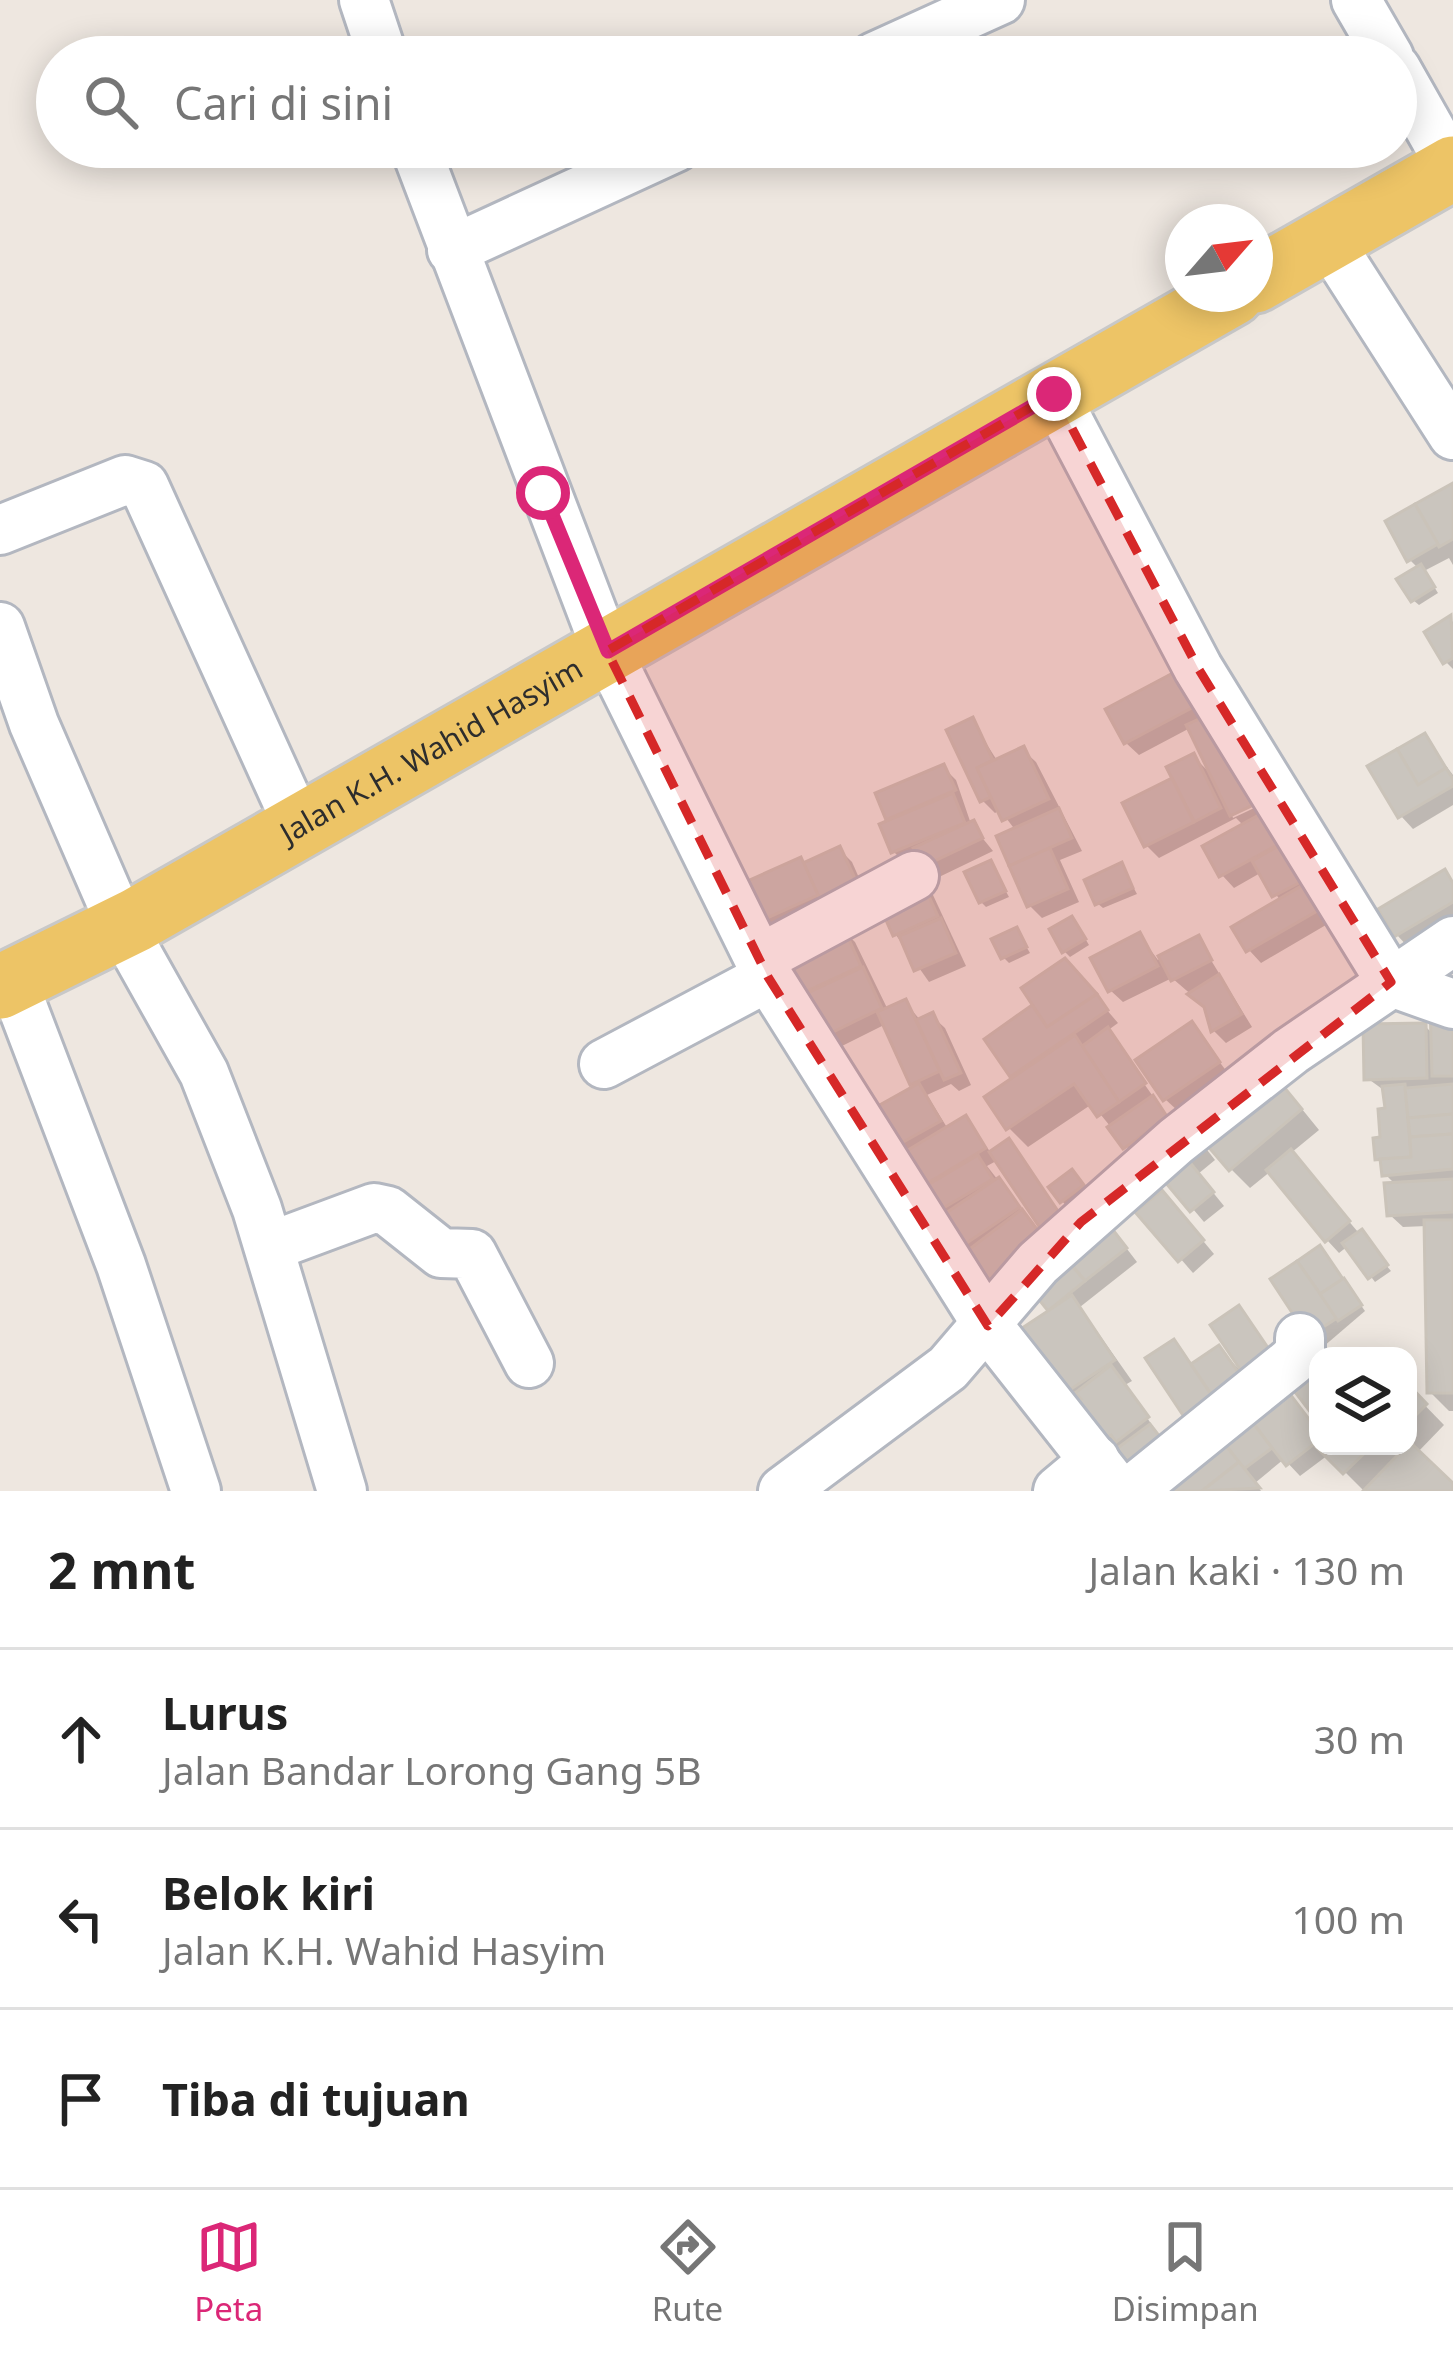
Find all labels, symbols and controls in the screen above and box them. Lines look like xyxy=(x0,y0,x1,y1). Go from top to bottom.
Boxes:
search box xyxy=(36,36,1417,168)
icon: search xyxy=(78,69,144,135)
text: Cari di sini xyxy=(174,72,393,133)
north arrow xyxy=(1165,204,1273,312)
route end xyxy=(1027,367,1081,421)
route start xyxy=(516,466,570,520)
street label: Jalan K.H. Wahid Hasyim xyxy=(270,647,589,854)
map controls xyxy=(1309,1347,1417,1455)
button: layers xyxy=(1309,1347,1417,1455)
text: 2 mnt xyxy=(48,1534,195,1604)
text: Jalan kaki · 130 m xyxy=(1088,1543,1405,1596)
text: Lurus xyxy=(162,1682,288,1743)
icon: ahead xyxy=(48,1706,114,1772)
text: 30 m xyxy=(1314,1712,1405,1765)
text: Jalan Bandar Lorong Gang 5B xyxy=(162,1743,702,1796)
text: Belok kiri xyxy=(162,1862,375,1923)
icon: left xyxy=(48,1886,114,1952)
text: 100 m xyxy=(1291,1892,1405,1945)
text: Jalan K.H. Wahid Hasyim xyxy=(162,1923,606,1976)
icon: arrive xyxy=(48,2066,114,2132)
text: Tiba di tujuan xyxy=(162,2068,470,2129)
tab: Peta xyxy=(194,2214,263,2331)
tab: Rute xyxy=(652,2214,723,2331)
tab: Disimpan xyxy=(1112,2214,1259,2331)

